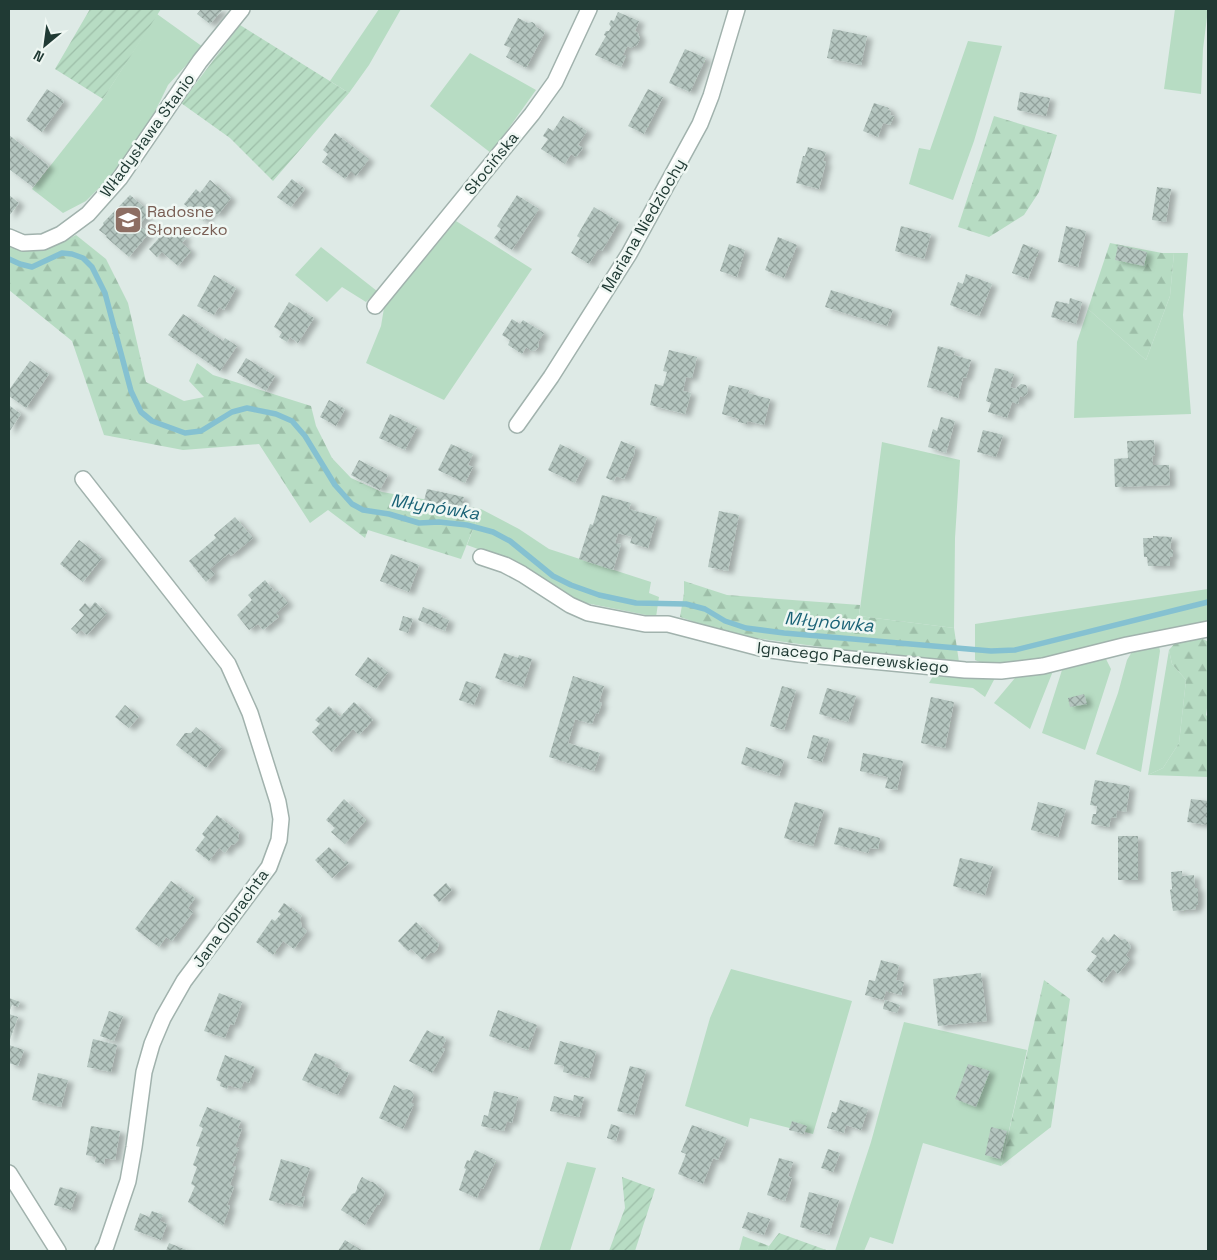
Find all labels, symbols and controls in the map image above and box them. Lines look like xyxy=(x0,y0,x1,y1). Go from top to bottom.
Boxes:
north arrow xyxy=(20,20,70,70)
text: N xyxy=(30,46,47,67)
street label: Władysława Stanio xyxy=(95,69,199,201)
street label: Słocińska xyxy=(460,128,523,199)
street label: Mariana Niedziochy xyxy=(597,155,690,296)
place label: Radosne Słoneczko xyxy=(147,201,228,240)
school or university icon: Radosne Słoneczko xyxy=(113,205,143,235)
water label: Młynówka xyxy=(389,488,482,525)
water label: Młynówka xyxy=(783,606,875,637)
street label: Ignacego Paderewskiego xyxy=(756,637,950,678)
street label: Jana Olbrachta xyxy=(188,865,273,972)

